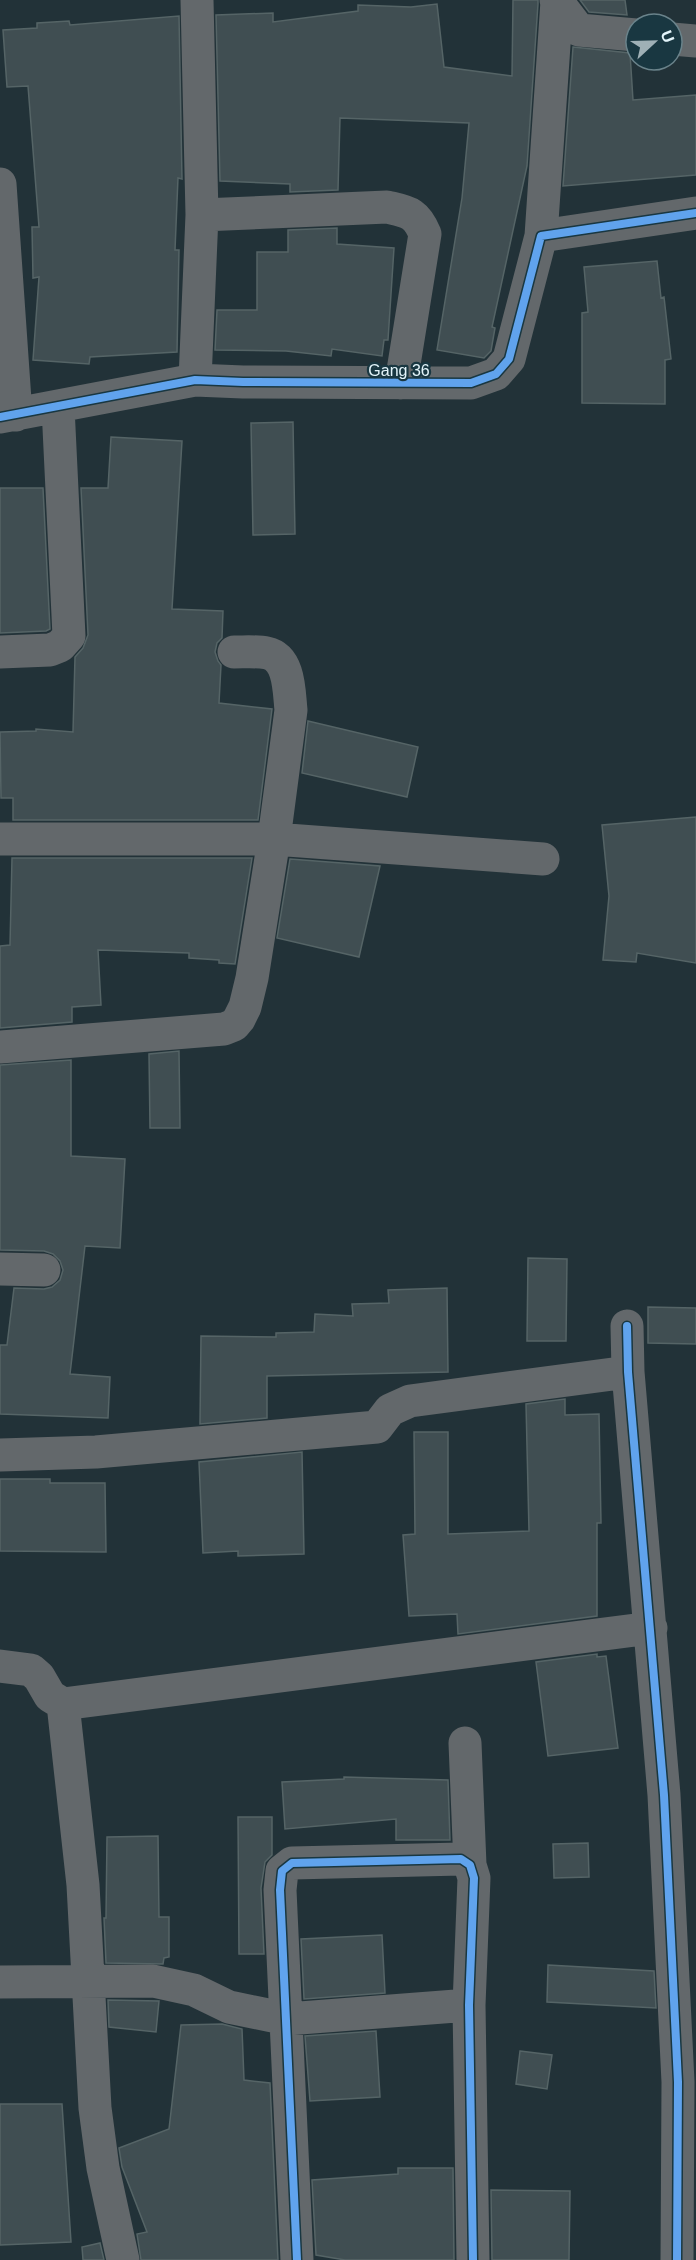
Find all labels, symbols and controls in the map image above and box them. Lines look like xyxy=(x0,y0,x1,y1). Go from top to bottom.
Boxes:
north arrow xyxy=(624,12,684,72)
text: U xyxy=(657,28,677,45)
street label: Gang 36 xyxy=(368,362,430,379)

